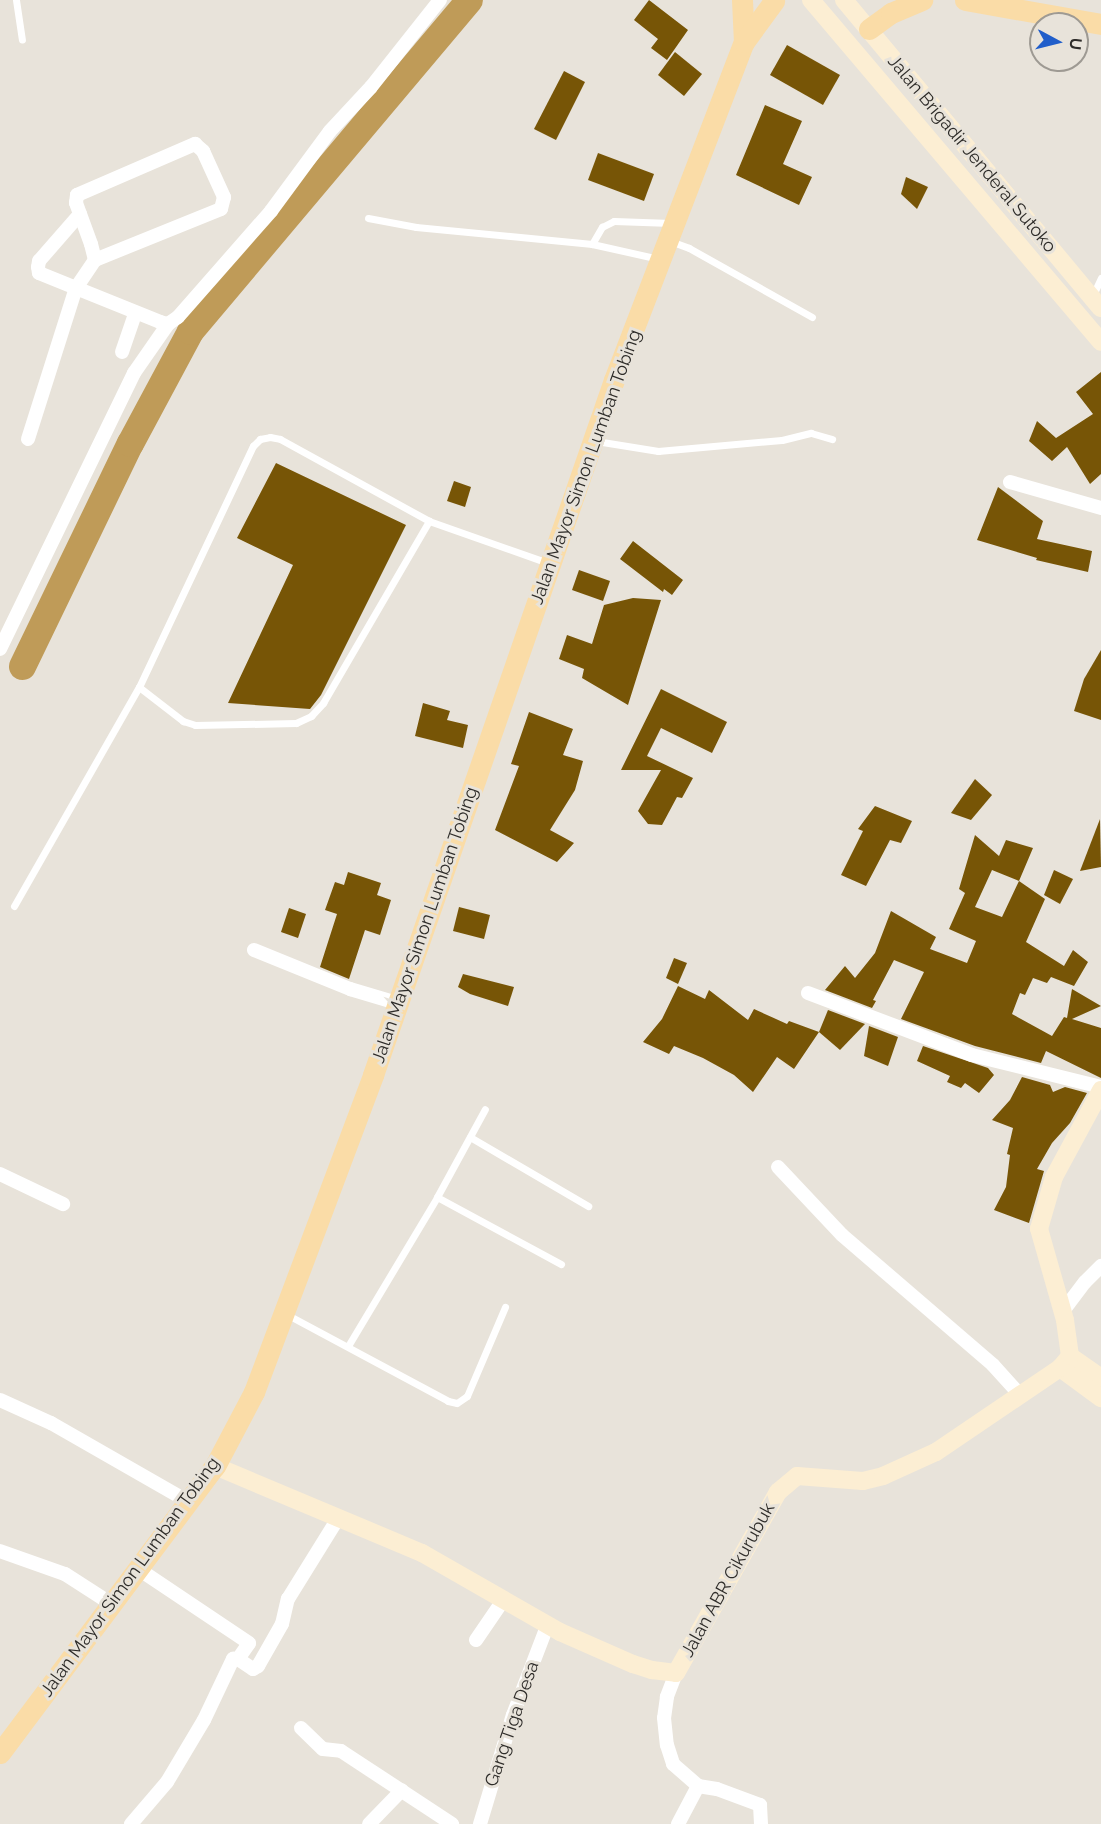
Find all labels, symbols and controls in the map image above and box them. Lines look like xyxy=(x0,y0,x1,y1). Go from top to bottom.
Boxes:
north arrow xyxy=(1029,12,1089,72)
text: U xyxy=(1065,37,1086,51)
street label: Jalan Brigadir Jenderal Sutoko xyxy=(883,50,1061,258)
street label: Jalan Mayor Simon Lumban Tobing xyxy=(526,326,646,608)
street label: Jalan Mayor Simon Lumban Tobing xyxy=(367,784,483,1066)
street label: Jalan Mayor Simon Lumban Tobing xyxy=(36,1453,224,1701)
street label: Jalan ABR Cikurubuk xyxy=(677,1499,779,1661)
street label: Gang Tiga Desa xyxy=(480,1658,544,1790)

